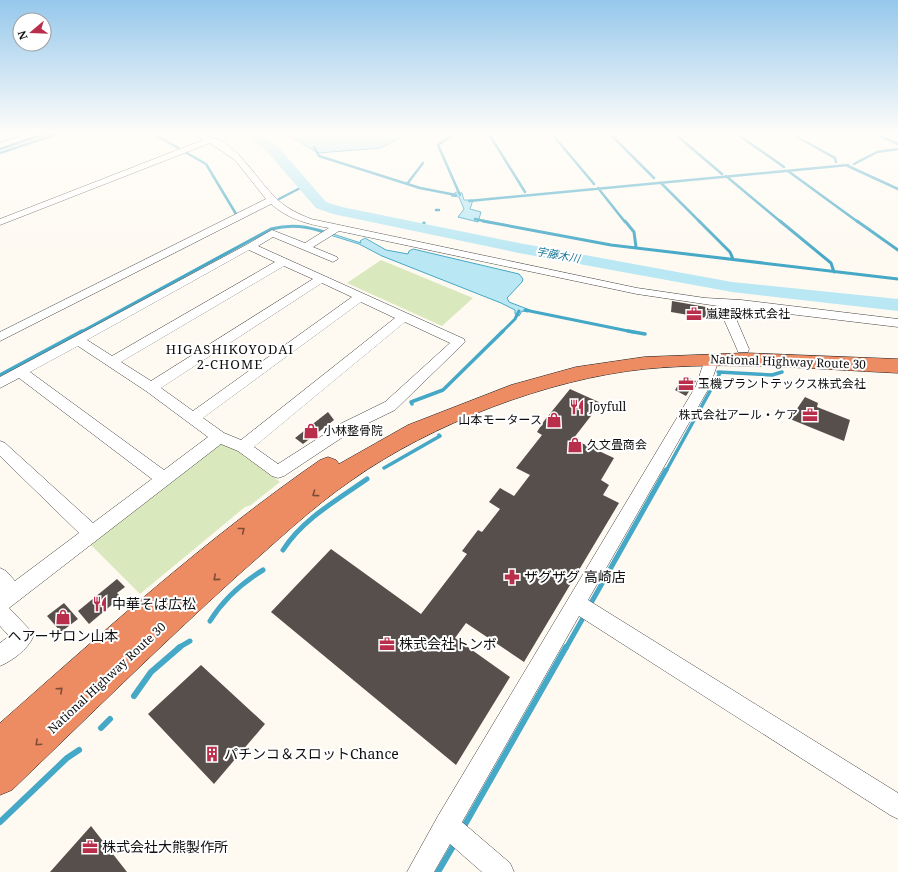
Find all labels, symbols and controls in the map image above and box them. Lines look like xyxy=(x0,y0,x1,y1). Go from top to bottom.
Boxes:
north arrow xyxy=(12,12,52,52)
text: N xyxy=(13,29,31,42)
water label: 宇藤木川 xyxy=(535,243,582,266)
office icon: 嵐建設株式会社 xyxy=(685,305,703,323)
place label: 嵐建設株式会社 xyxy=(706,305,790,322)
district label: HIGASHIKOYODAI 2-CHOME xyxy=(166,340,294,373)
street label: National Highway Route 30 xyxy=(710,350,867,373)
office icon: 玉機プラントテックス株式会社 xyxy=(677,375,695,393)
place label: 玉機プラントテックス株式会社 xyxy=(698,375,866,392)
restaurant icon: Joyfull xyxy=(568,398,586,416)
place label: Joyfull xyxy=(588,398,627,415)
place label: 株式会社アール・ケア xyxy=(679,406,798,423)
office icon: 株式会社アール・ケア xyxy=(801,406,819,424)
place label: 山本モータース xyxy=(459,411,542,428)
shop icon: 山本モータース xyxy=(545,411,563,429)
shop icon: 小林整骨院 xyxy=(302,422,320,440)
place label: 小林整骨院 xyxy=(323,422,383,439)
shop icon: 久文畳商会 xyxy=(566,436,584,454)
place label: 久文畳商会 xyxy=(587,436,647,453)
one-way arrow xyxy=(312,489,319,496)
one-way arrow xyxy=(237,528,244,535)
place label: ザグザグ 高崎店 xyxy=(524,567,626,586)
pharmacy icon: ザグザグ 高崎店 xyxy=(503,568,521,586)
one-way arrow xyxy=(213,574,220,581)
place label: 中華そば広松 xyxy=(112,594,196,613)
restaurant icon: 中華そば広松 xyxy=(91,595,109,613)
shop icon: ヘアーサロン山本 xyxy=(54,608,72,626)
street label: National Highway Route 30 xyxy=(44,618,170,737)
place label: ヘアーサロン山本 xyxy=(8,626,118,645)
place label: 株式会社トンボ xyxy=(399,634,497,653)
office icon: 株式会社トンボ xyxy=(378,635,396,653)
one-way arrow xyxy=(55,688,63,695)
one-way arrow xyxy=(35,738,43,745)
place label: パチンコ＆スロットChance xyxy=(224,744,399,763)
building icon: パチンコ＆スロットChance xyxy=(203,745,221,763)
place label: 株式会社大熊製作所 xyxy=(102,837,228,856)
office icon: 株式会社大熊製作所 xyxy=(81,838,99,856)

